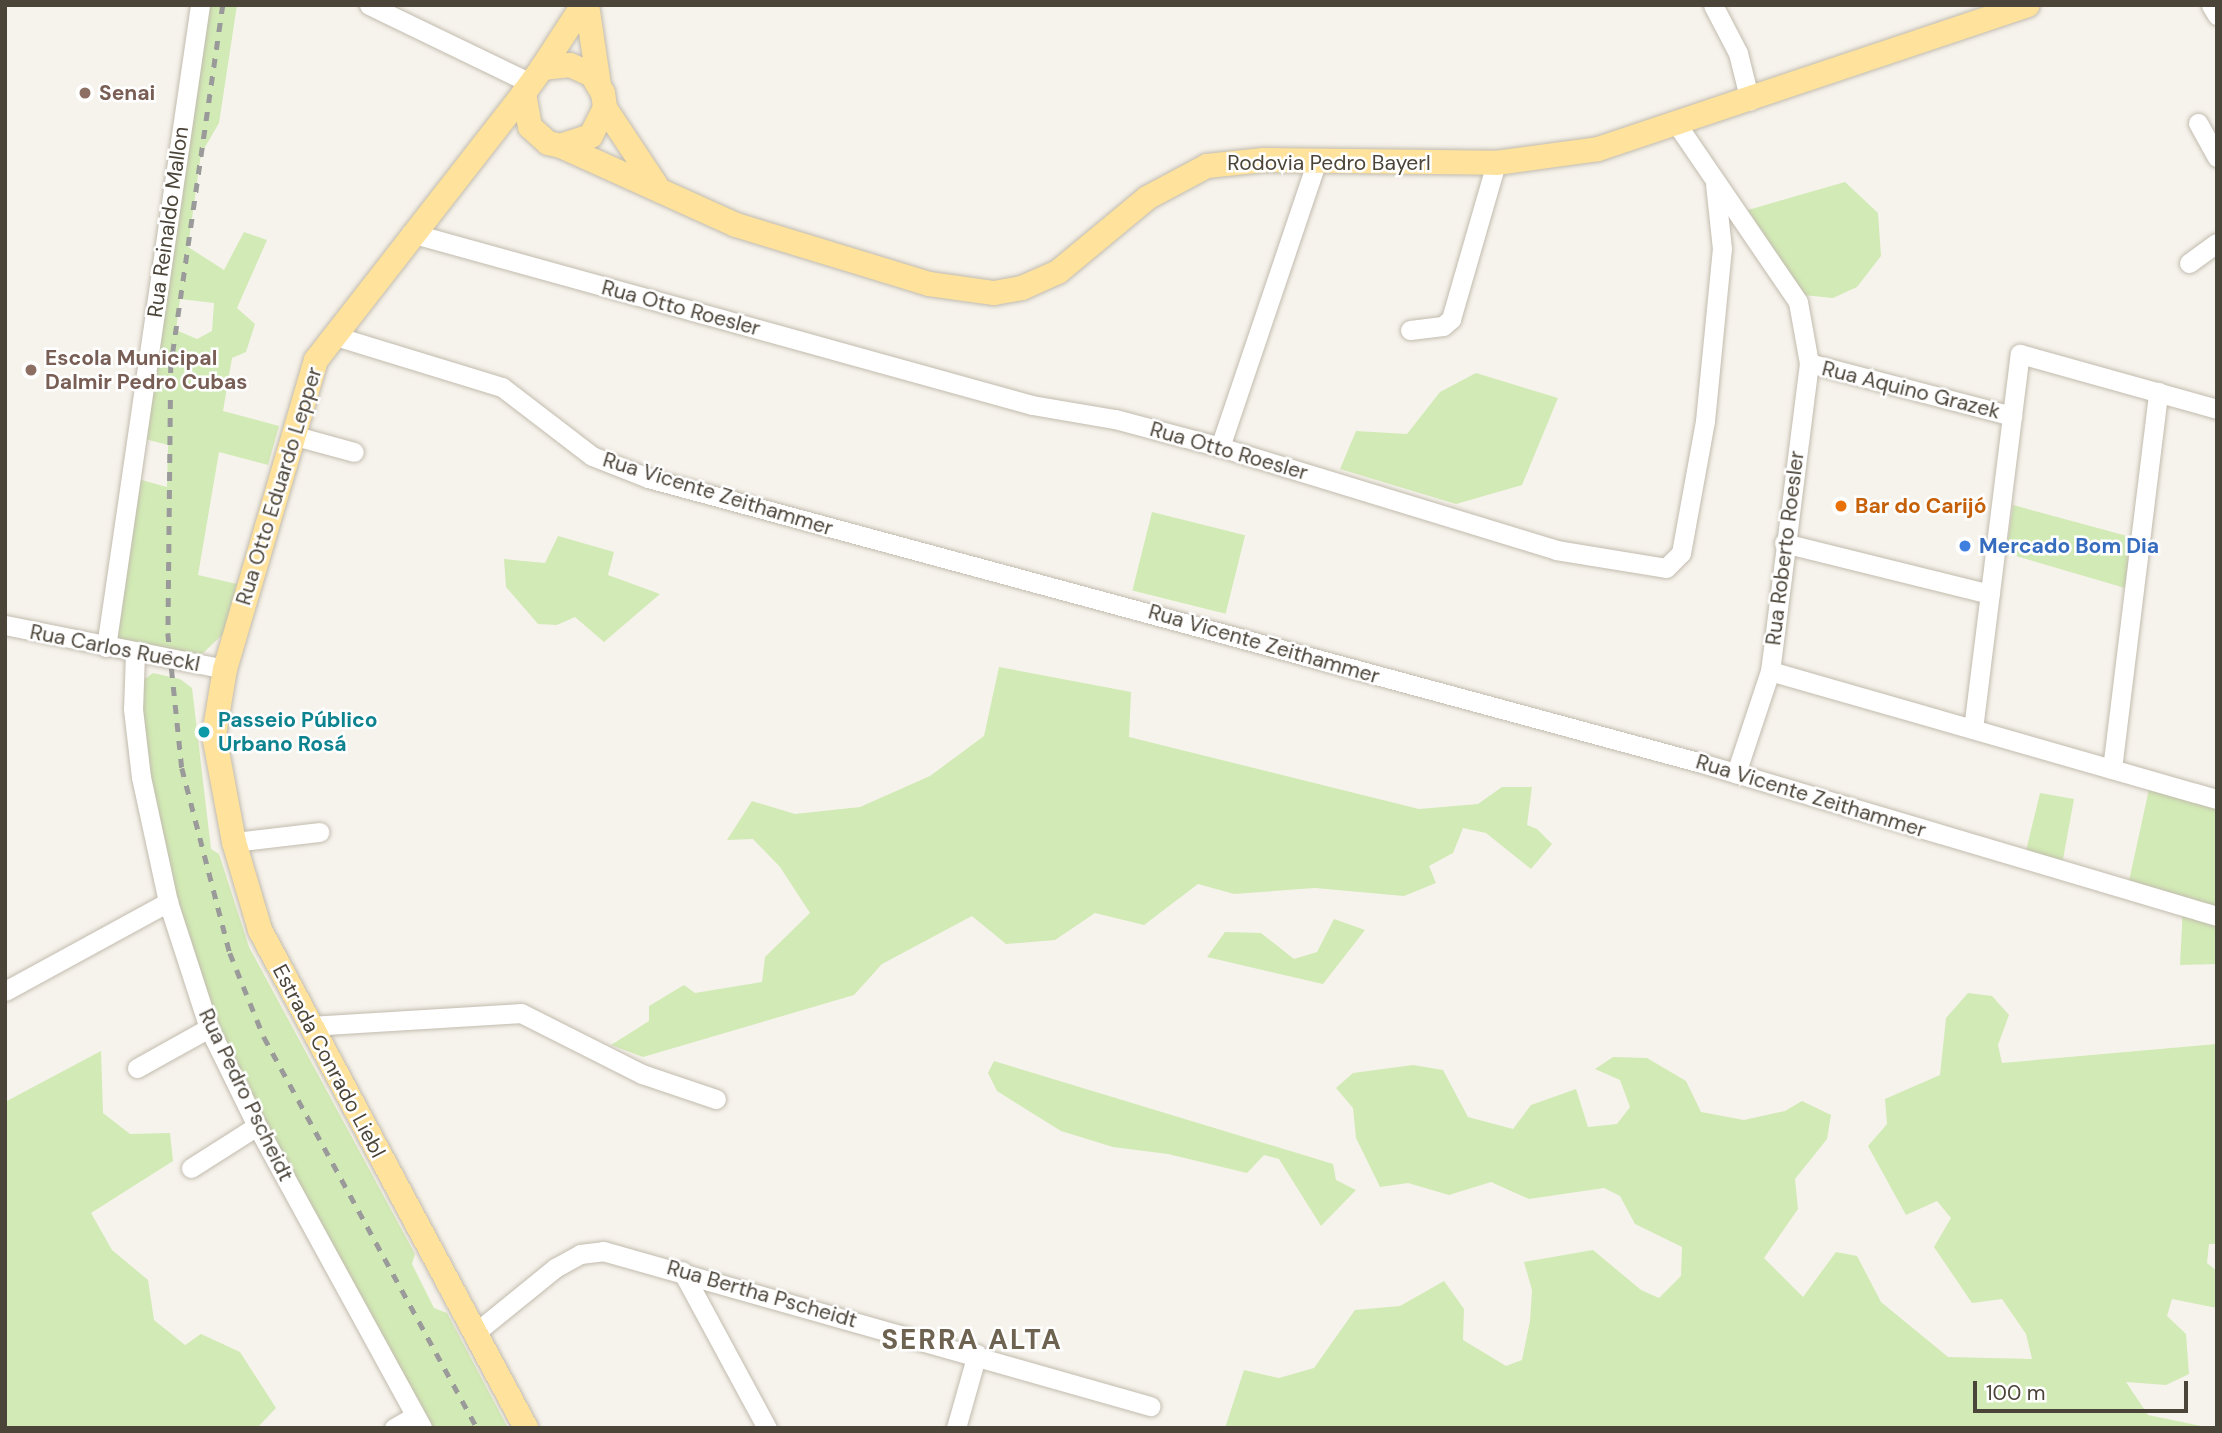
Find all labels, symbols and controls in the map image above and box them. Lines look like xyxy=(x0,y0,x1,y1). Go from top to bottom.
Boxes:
place label: Senai xyxy=(99,80,155,106)
marker: Senai xyxy=(77,85,93,101)
street label: Rua Reinaldo Mallon xyxy=(142,125,194,319)
street label: Rodovia Pedro Bayerl xyxy=(1227,150,1431,176)
street label: Rua Otto Roesler xyxy=(599,275,763,341)
place label: Escola Municipal Dalmir Pedro Cubas xyxy=(45,345,247,395)
street label: Rua Aquino Grazek xyxy=(1819,356,2003,424)
marker: Escola Municipal Dalmir Pedro Cubas xyxy=(23,362,39,378)
street label: Rua Otto Eduardo Lepper xyxy=(231,364,327,608)
street label: Rua Otto Roesler xyxy=(1147,416,1311,486)
street label: Rua Vicente Zeithammer xyxy=(600,447,836,541)
street label: Rua Roberto Roesler xyxy=(1761,449,1809,647)
place label: Bar do Carijó xyxy=(1855,493,1986,519)
marker: Bar do Carijó xyxy=(1833,498,1849,514)
place label: Mercado Bom Dia xyxy=(1979,533,2159,559)
marker: Mercado Bom Dia xyxy=(1957,538,1973,554)
street label: Rua Vicente Zeithammer xyxy=(1146,599,1382,689)
street label: Rua Carlos Rueckl xyxy=(28,619,202,677)
place label: Passeio Público Urbano Rosá xyxy=(218,707,377,757)
marker: Passeio Público Urbano Rosá xyxy=(196,724,212,740)
street label: Rua Vicente Zeithammer xyxy=(1693,749,1929,843)
street label: Estrada Conrado Liebl xyxy=(267,960,391,1162)
street label: Rua Pedro Pscheidt xyxy=(193,1005,299,1185)
street label: Rua Bertha Pscheidt xyxy=(664,1255,860,1333)
district label: SERRA ALTA xyxy=(882,1323,1062,1357)
scale bar xyxy=(1977,1366,2192,1410)
text: 100 m xyxy=(1986,1379,2046,1407)

